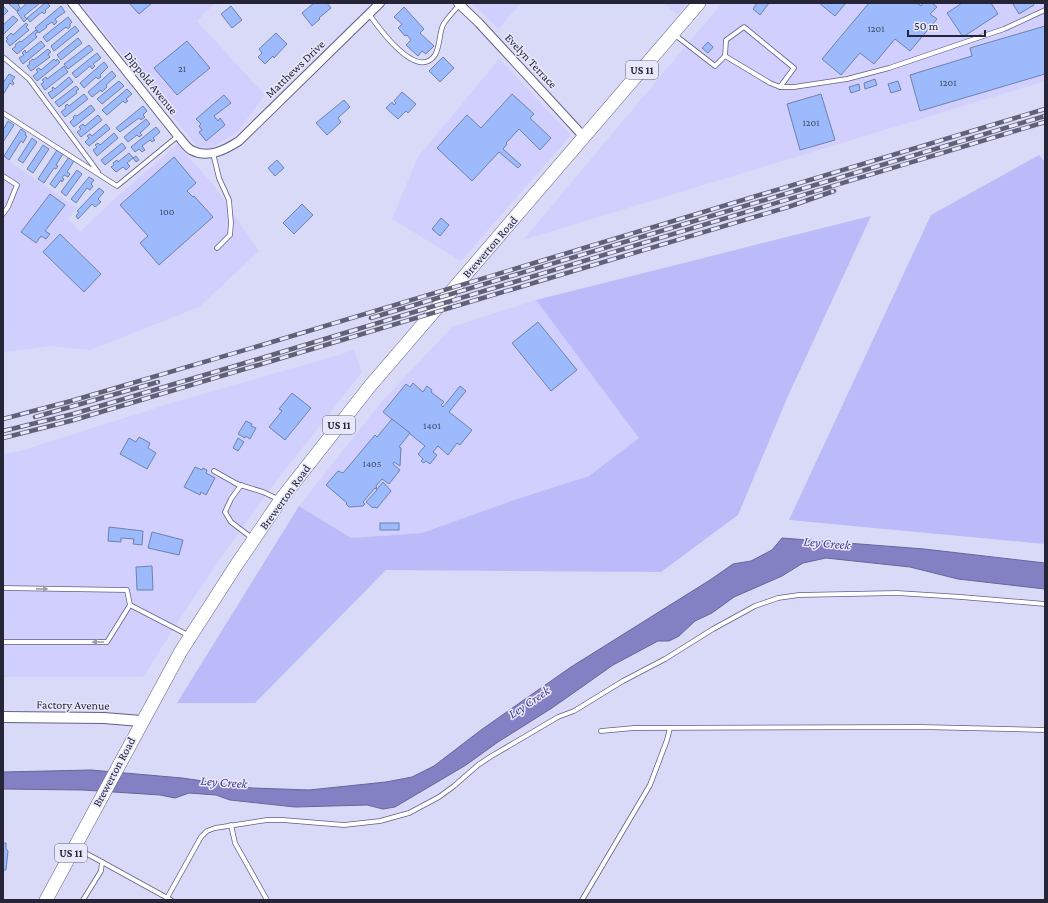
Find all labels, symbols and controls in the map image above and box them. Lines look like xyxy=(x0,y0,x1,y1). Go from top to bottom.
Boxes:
scale bar xyxy=(908,12,985,38)
text: 50 m xyxy=(914,19,939,33)
house number: 1201 xyxy=(867,23,885,34)
street label: Evelyn Terrace xyxy=(502,31,560,91)
street label: Matthews Drive xyxy=(262,37,328,101)
street label: Dippold Avenue xyxy=(121,49,181,117)
road number: US 11 xyxy=(626,61,658,79)
house number: 21 xyxy=(178,63,186,74)
house number: 1201 xyxy=(939,77,957,88)
house number: 1201 xyxy=(802,117,820,128)
house number: 100 xyxy=(160,206,175,217)
street label: Brewerton Road xyxy=(459,213,521,281)
road number: US 11 xyxy=(323,416,355,434)
house number: 1401 xyxy=(423,420,441,431)
house number: 1405 xyxy=(363,458,382,469)
street label: Brewerton Road xyxy=(257,461,314,532)
water label: Ley Creek xyxy=(803,533,852,553)
one-way arrow xyxy=(36,586,49,592)
one-way arrow xyxy=(91,639,104,645)
water label: Ley Creek xyxy=(505,682,554,721)
street label: Factory Avenue xyxy=(36,697,110,713)
street label: Brewerton Road xyxy=(90,734,139,809)
water label: Ley Creek xyxy=(200,773,249,791)
road number: US 11 xyxy=(55,844,87,862)

